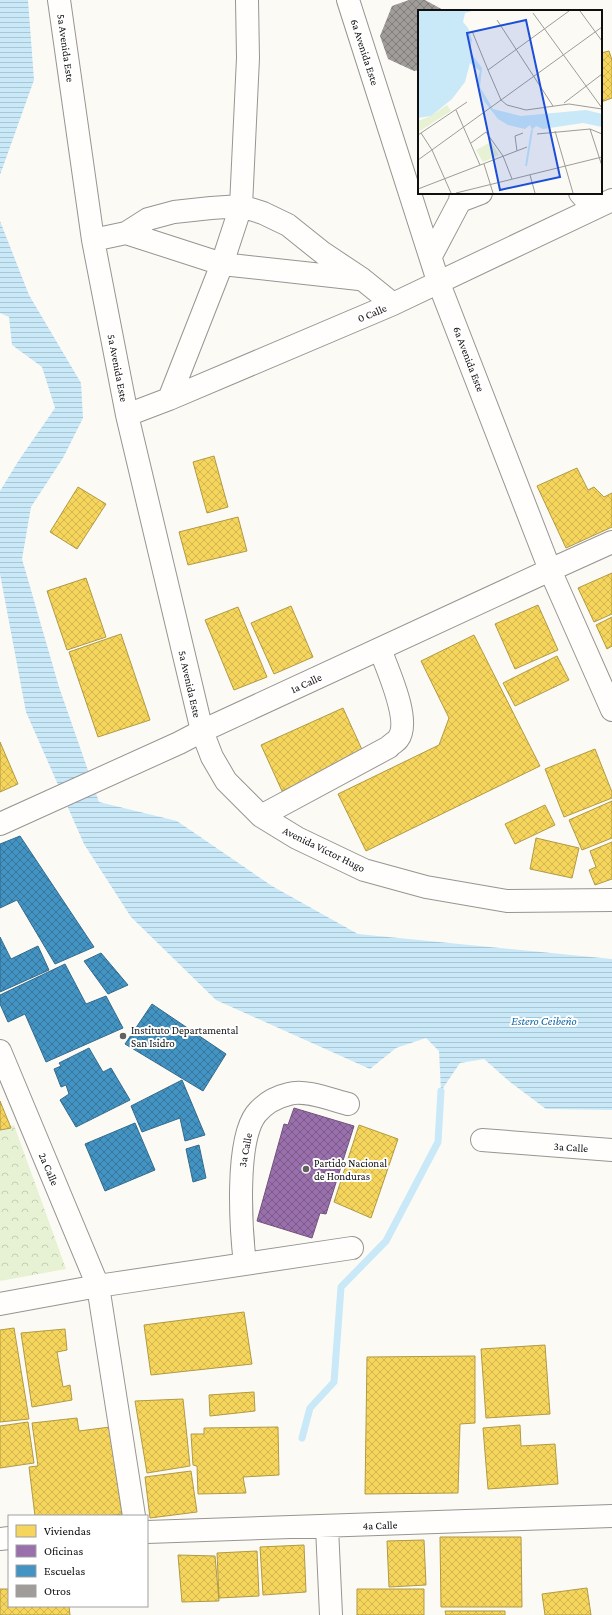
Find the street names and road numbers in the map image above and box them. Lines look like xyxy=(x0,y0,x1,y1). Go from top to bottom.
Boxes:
street label: 5a Avenida Este xyxy=(55,13,77,83)
street label: 6a Avenida Este xyxy=(349,17,381,87)
street label: 0 Calle xyxy=(356,301,388,324)
street label: 6a Avenida Este xyxy=(451,325,487,394)
street label: 5a Avenida Este xyxy=(106,333,130,403)
street label: 5a Avenida Este xyxy=(176,649,204,719)
street label: 1a Calle xyxy=(289,671,324,695)
street label: Avenida Víctor Hugo xyxy=(281,824,368,875)
street label: 3a Calle xyxy=(236,1132,254,1168)
street label: 3a Calle xyxy=(553,1140,589,1154)
street label: 2a Calle xyxy=(37,1151,61,1187)
street label: 4a Calle xyxy=(362,1518,398,1532)

